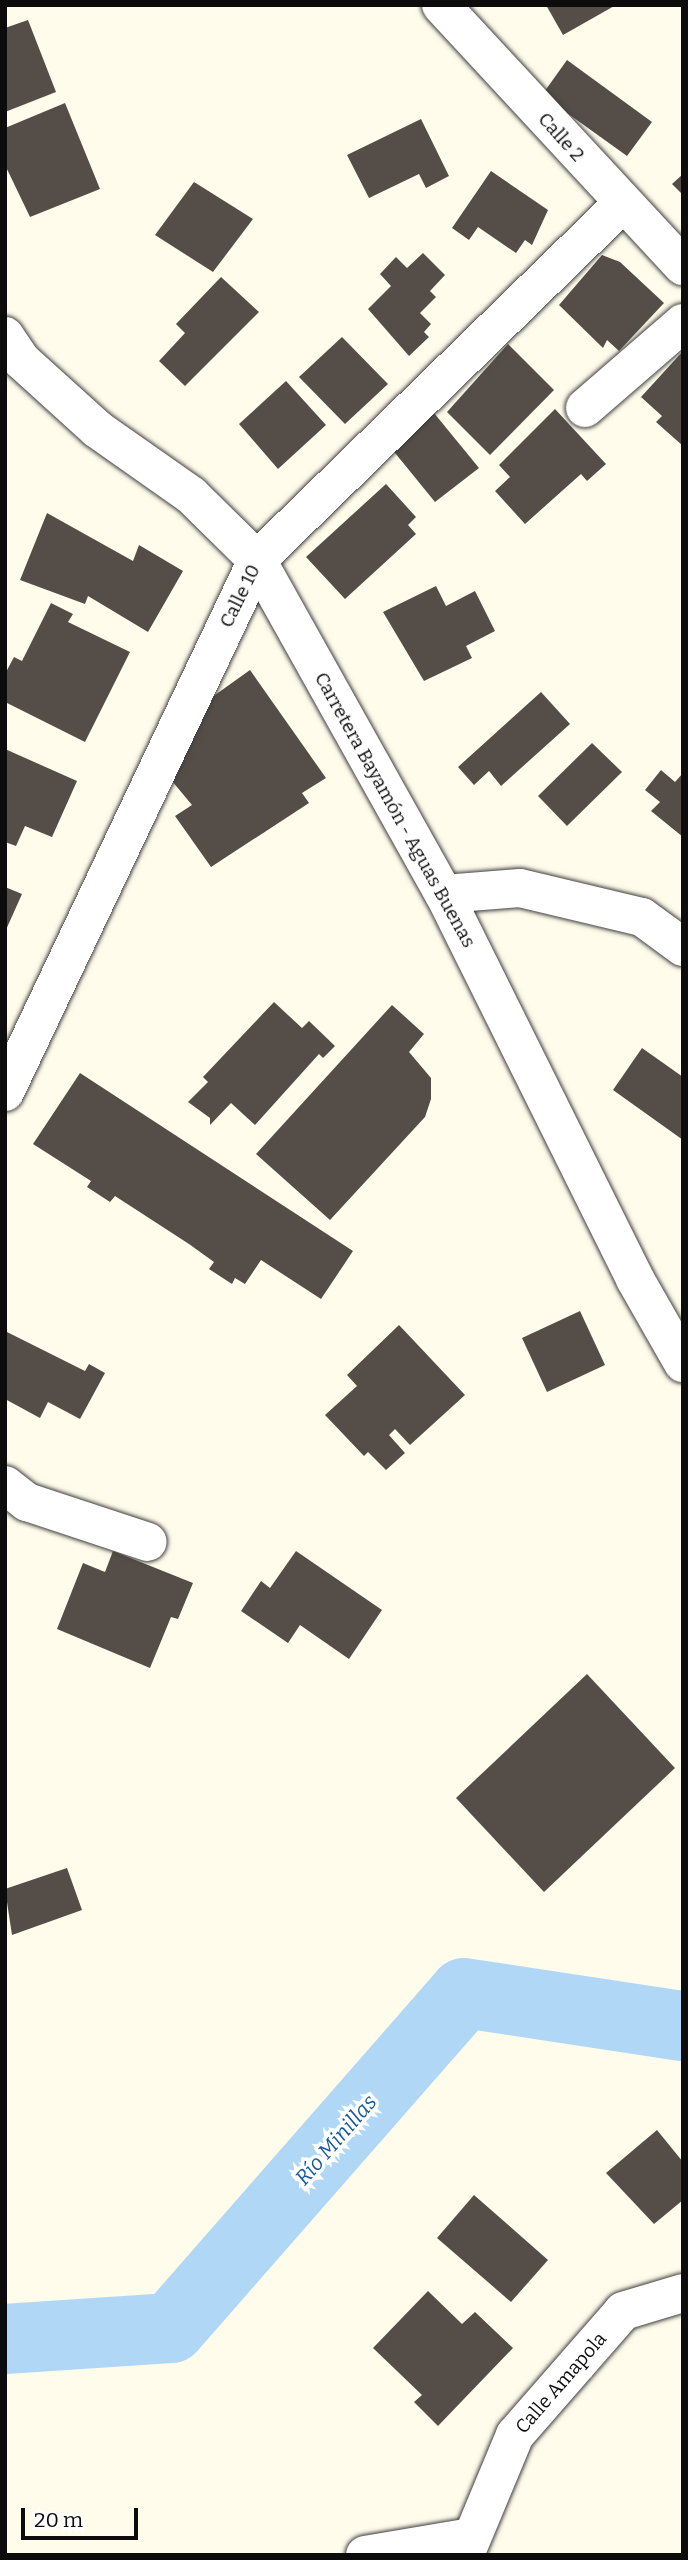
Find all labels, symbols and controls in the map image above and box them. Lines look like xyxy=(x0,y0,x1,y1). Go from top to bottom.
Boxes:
street label: Calle 2 xyxy=(533,108,589,166)
street label: Calle 10 xyxy=(215,561,265,631)
street label: Carretera Bayamón - Aguas Buenas xyxy=(310,668,480,952)
water label: Río Minillas xyxy=(290,2090,382,2190)
street label: Calle Amapola xyxy=(511,2328,611,2438)
scale bar xyxy=(24,2494,142,2538)
text: 20 m xyxy=(34,2507,83,2533)

